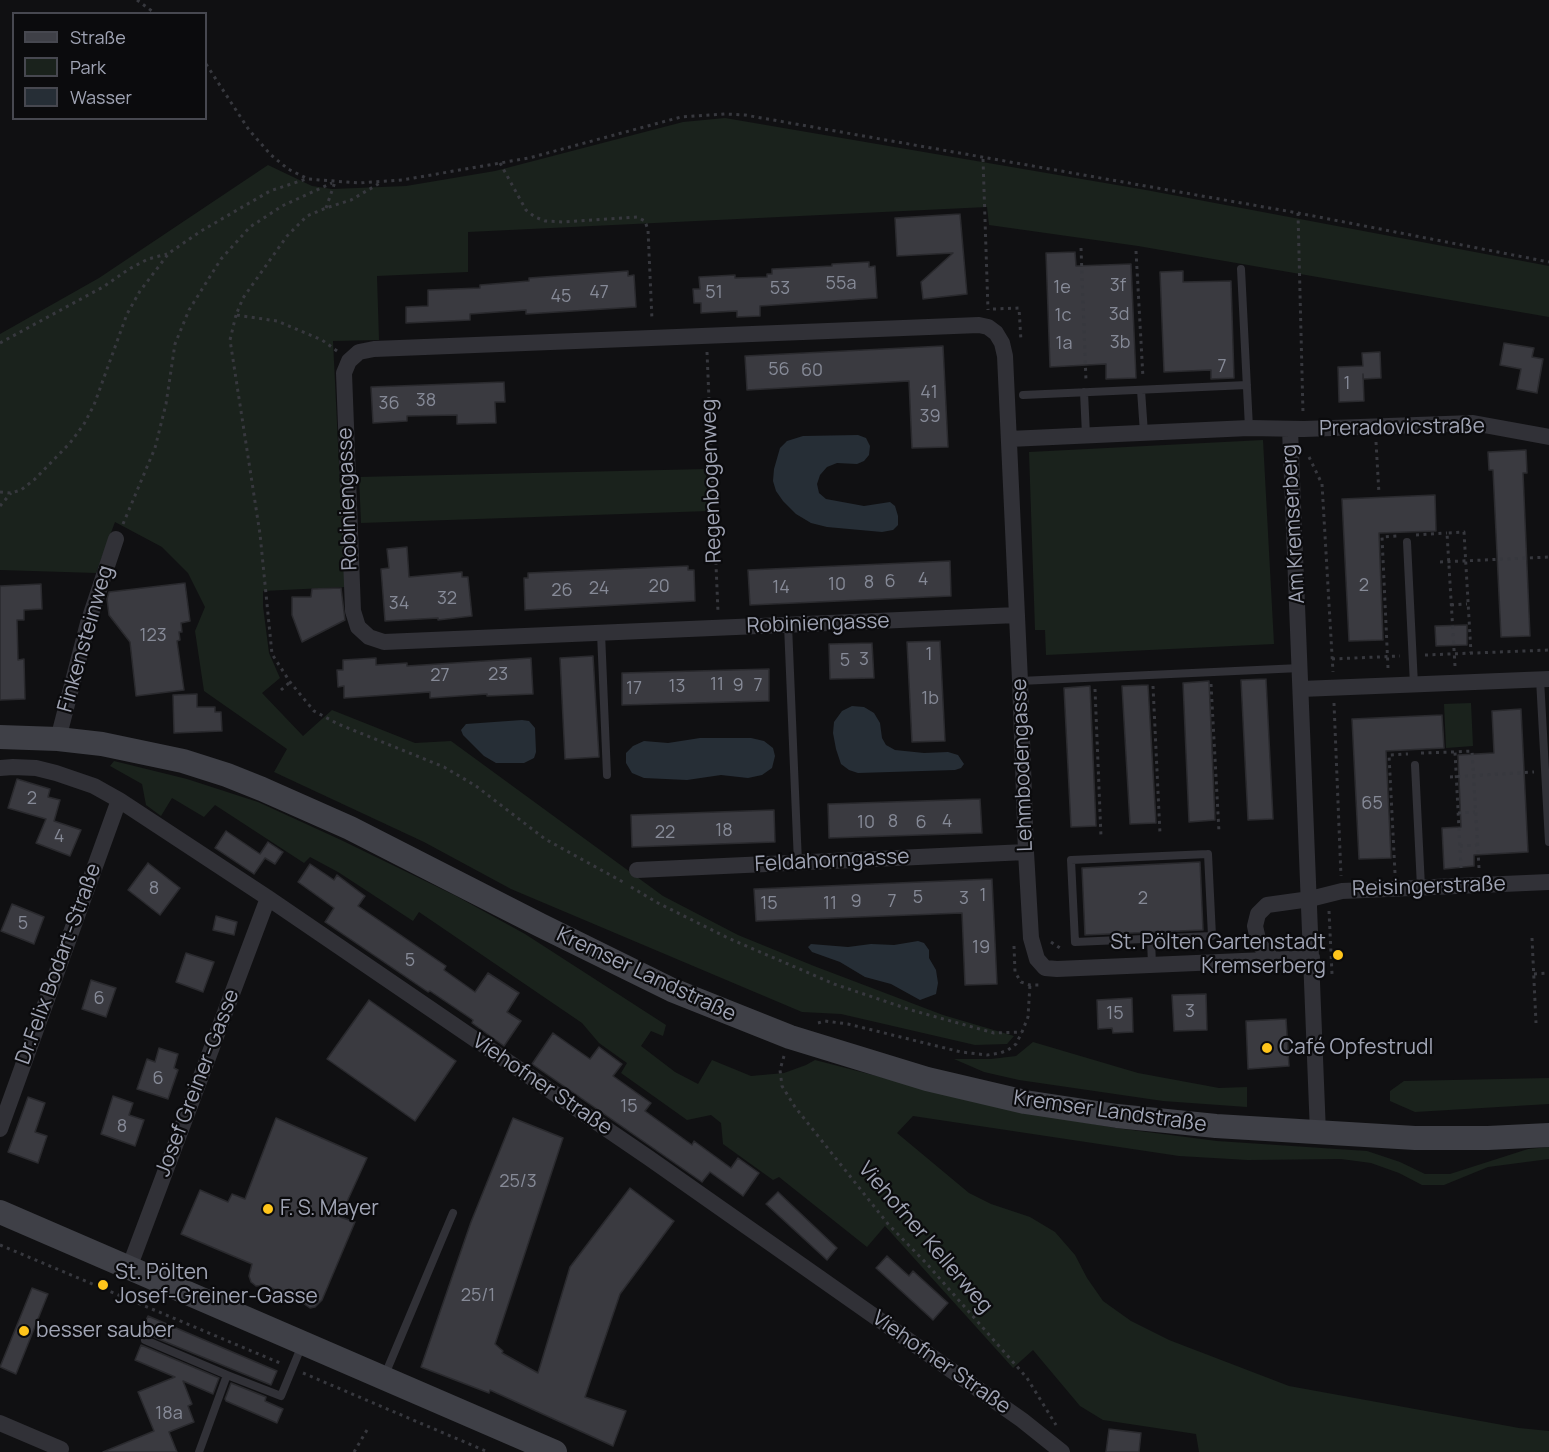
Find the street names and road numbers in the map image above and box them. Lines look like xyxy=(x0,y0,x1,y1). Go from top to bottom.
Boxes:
street label: Regenbogenweg xyxy=(697,398,727,564)
street label: Preradovicstraße xyxy=(1319,414,1485,442)
street label: Robiniengasse xyxy=(333,427,363,571)
street label: Am Kremserberg xyxy=(1277,443,1311,605)
street label: Finkensteinweg xyxy=(53,563,119,715)
street label: Robiniengasse xyxy=(746,609,890,639)
street label: Lehmbodengasse xyxy=(1007,678,1039,852)
street label: Feldahorngasse xyxy=(754,844,910,878)
street label: Dr.Felix Bodart-Straße xyxy=(11,860,107,1068)
street label: Reisingerstraße xyxy=(1352,872,1506,902)
street label: Kremser Landstraße xyxy=(552,922,740,1028)
street label: Josef Greiner-Gasse xyxy=(151,986,245,1180)
street label: Viehofner Straße xyxy=(467,1029,617,1141)
street label: Kremser Landstraße xyxy=(1012,1086,1208,1138)
street label: Viehofner Kellerweg xyxy=(852,1157,998,1319)
street label: Viehofner Straße xyxy=(867,1306,1015,1420)

